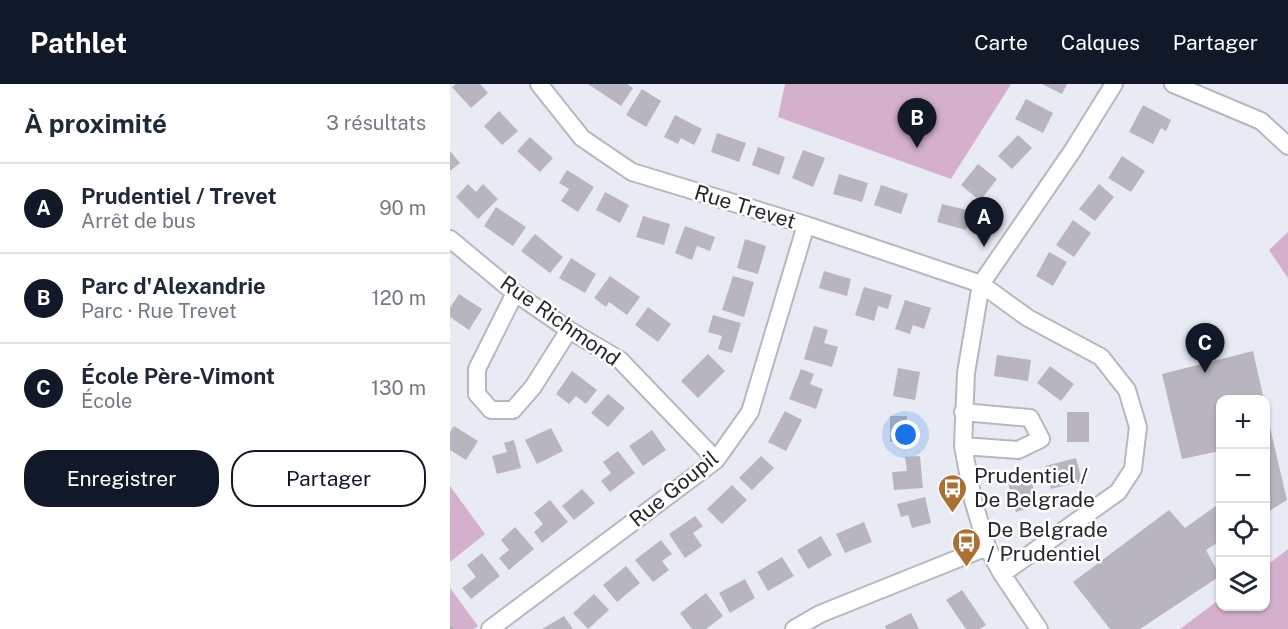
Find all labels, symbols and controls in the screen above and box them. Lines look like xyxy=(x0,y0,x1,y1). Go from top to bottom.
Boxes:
text: Pathlet xyxy=(30,26,127,59)
text: Carte xyxy=(974,30,1028,55)
text: Calques xyxy=(1061,30,1140,55)
text: Partager xyxy=(1173,30,1258,55)
pin: B xyxy=(898,98,936,148)
text: À proximité xyxy=(24,108,167,139)
text: 3 résultats xyxy=(326,111,426,135)
street label: Rue Trevet xyxy=(692,179,799,234)
text: Prudentiel / Trevet xyxy=(81,183,277,209)
text: A xyxy=(36,196,51,220)
text: 90 m xyxy=(379,196,426,220)
pin: A xyxy=(964,198,1004,247)
text: Arrêt de bus xyxy=(81,209,196,233)
street label: Rue Richmond xyxy=(496,270,625,371)
text: Parc d'Alexandrie xyxy=(81,273,266,299)
text: B xyxy=(37,286,50,310)
text: 120 m xyxy=(372,286,426,310)
text: Parc · Rue Trevet xyxy=(81,299,237,323)
pin: C xyxy=(1186,324,1224,373)
text: École Père-Vimont xyxy=(81,363,275,389)
text: C xyxy=(36,376,51,400)
text: 130 m xyxy=(371,376,426,400)
text: École xyxy=(81,389,132,413)
map controls xyxy=(1216,395,1270,611)
button: + xyxy=(1216,395,1270,449)
your location xyxy=(891,420,920,449)
street label: Rue Goupil xyxy=(624,445,723,532)
button: − xyxy=(1216,449,1270,503)
button: Enregistrer xyxy=(24,450,219,507)
button: Partager xyxy=(231,450,426,507)
place label: Prudentiel / De Belgrade xyxy=(974,463,1095,512)
bus stop icon: Prudentiel / De Belgrade xyxy=(937,472,969,514)
button: locate xyxy=(1216,503,1270,557)
place label: De Belgrade / Prudentiel xyxy=(987,517,1108,566)
bus stop icon: De Belgrade / Prudentiel xyxy=(950,526,982,568)
button: layers xyxy=(1216,557,1270,611)

